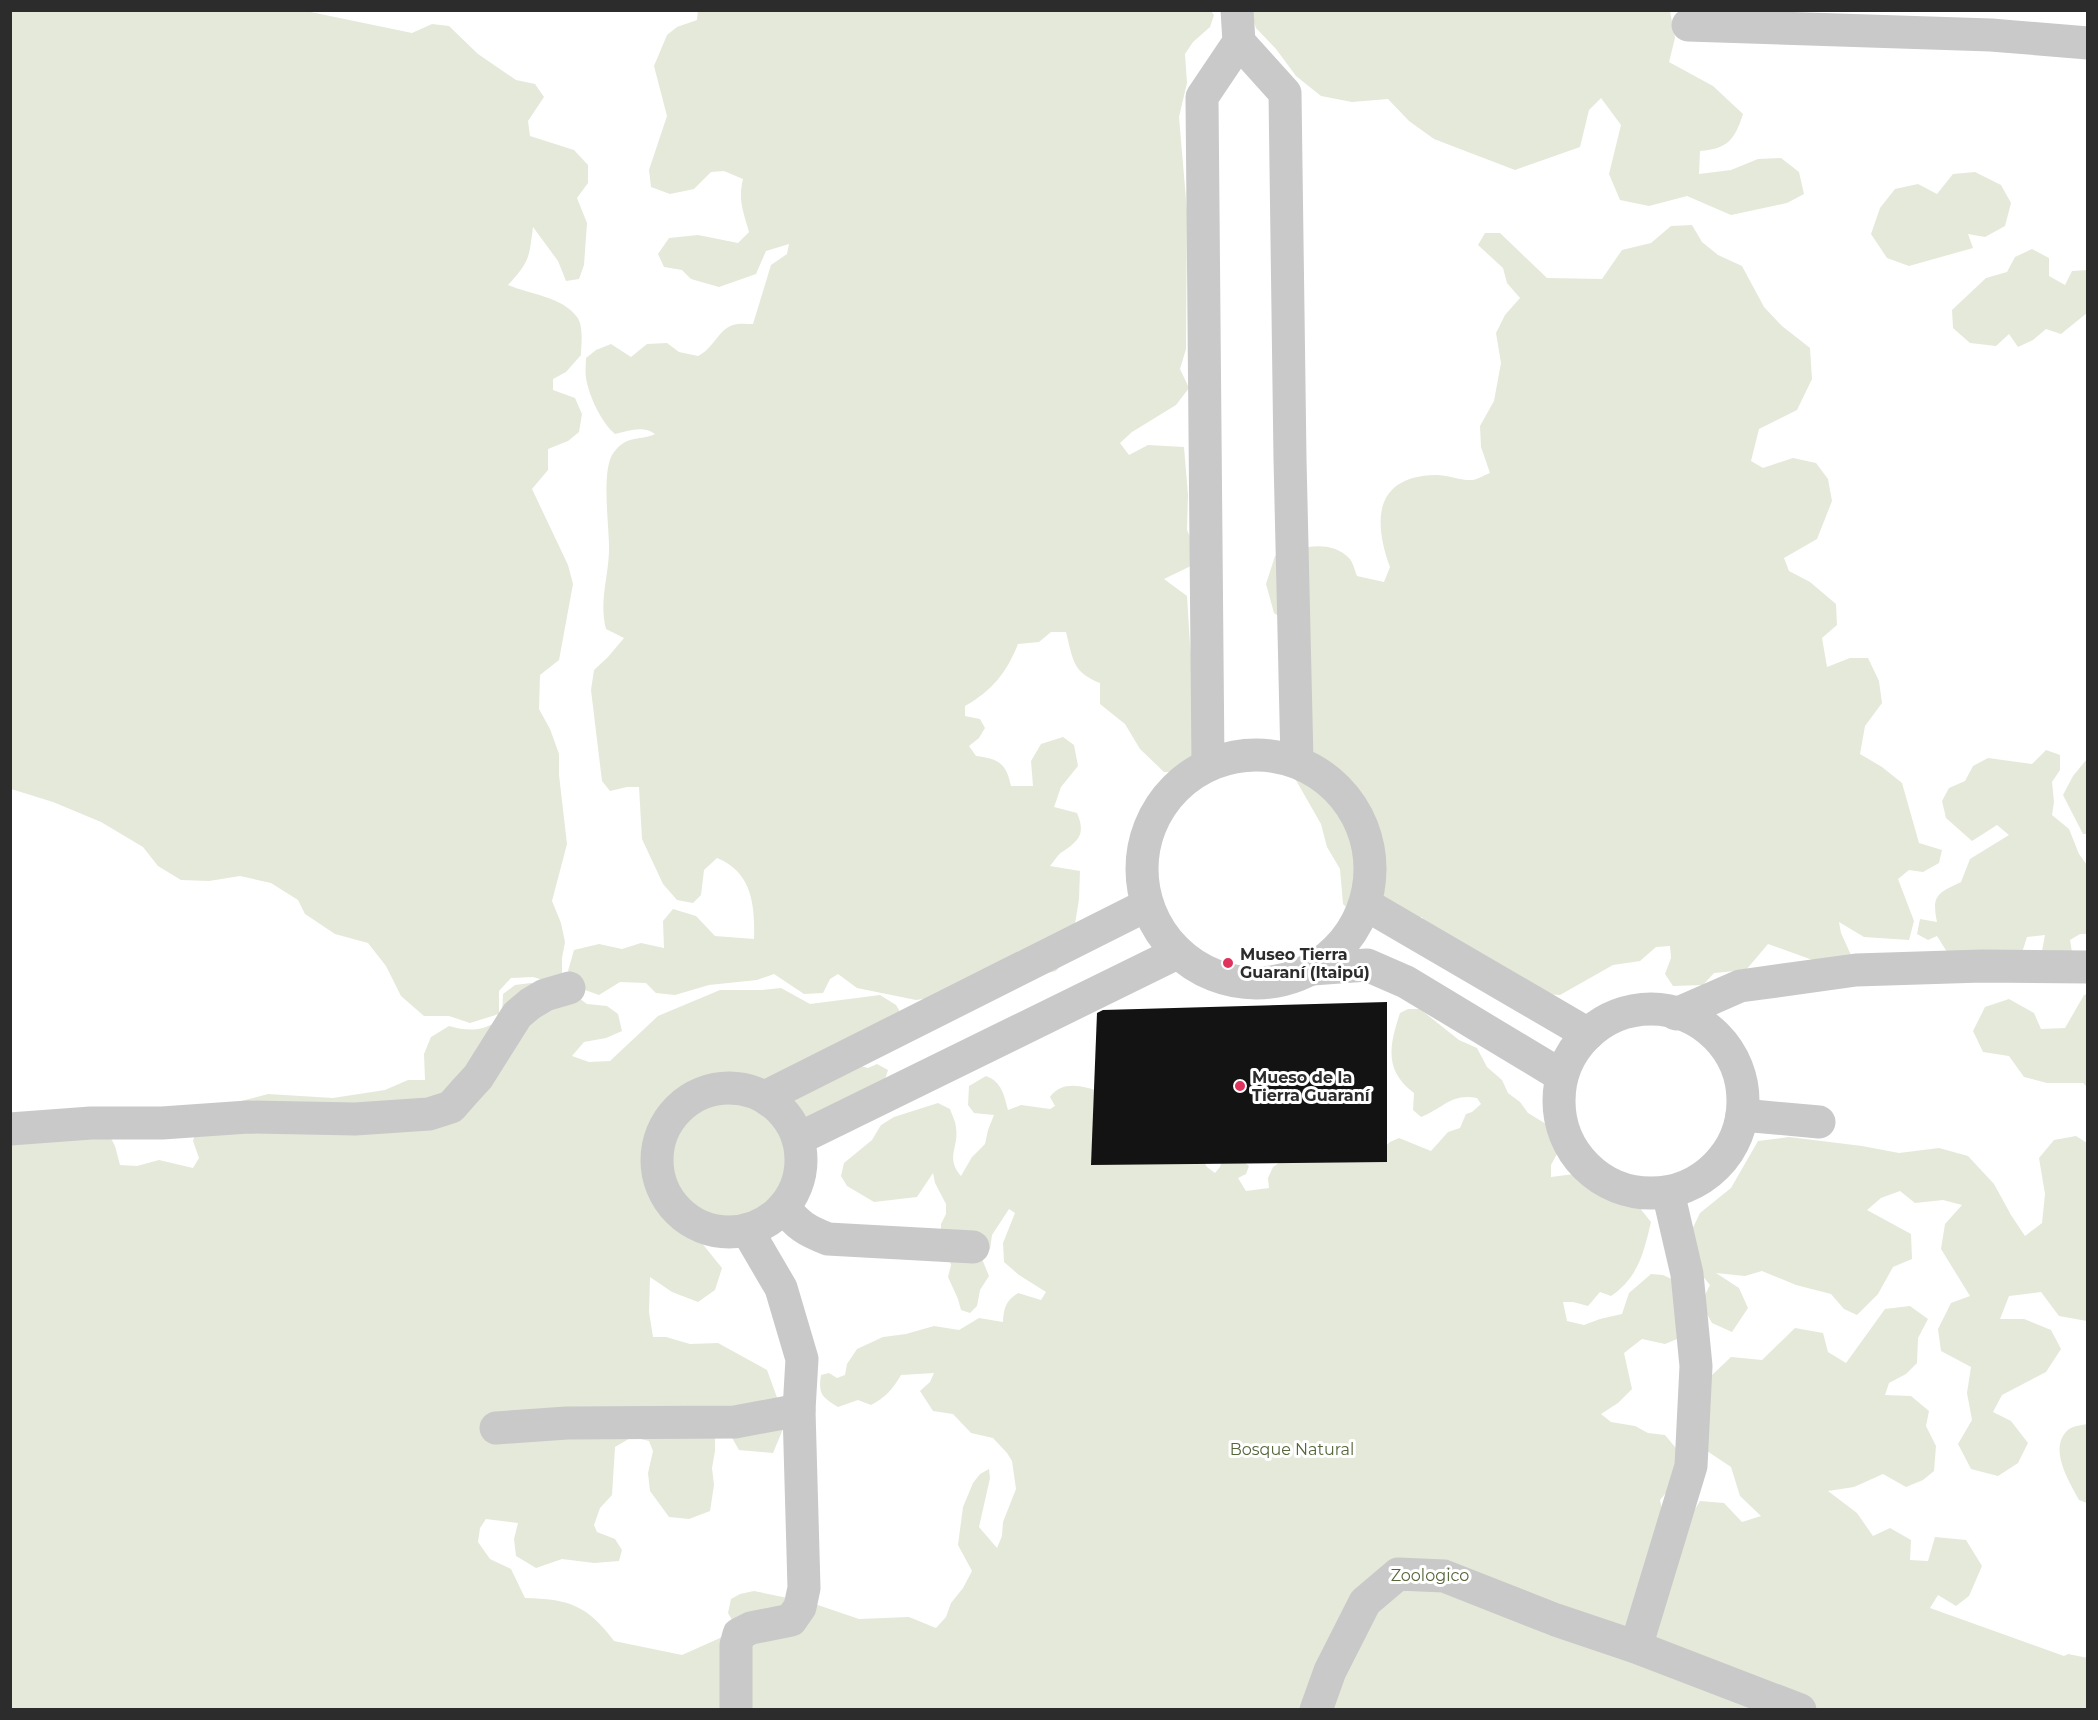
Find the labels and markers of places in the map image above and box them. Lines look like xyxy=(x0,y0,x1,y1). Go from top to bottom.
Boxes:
place label: Museo Tierra Guaraní (Itaipú) xyxy=(1240,945,1370,982)
marker: Museo Tierra Guaraní (Itaipú) xyxy=(1221,956,1235,970)
place label: Mueso de la Tierra Guaraní xyxy=(1252,1068,1371,1105)
marker: Mueso de la Tierra Guaraní xyxy=(1233,1079,1247,1093)

